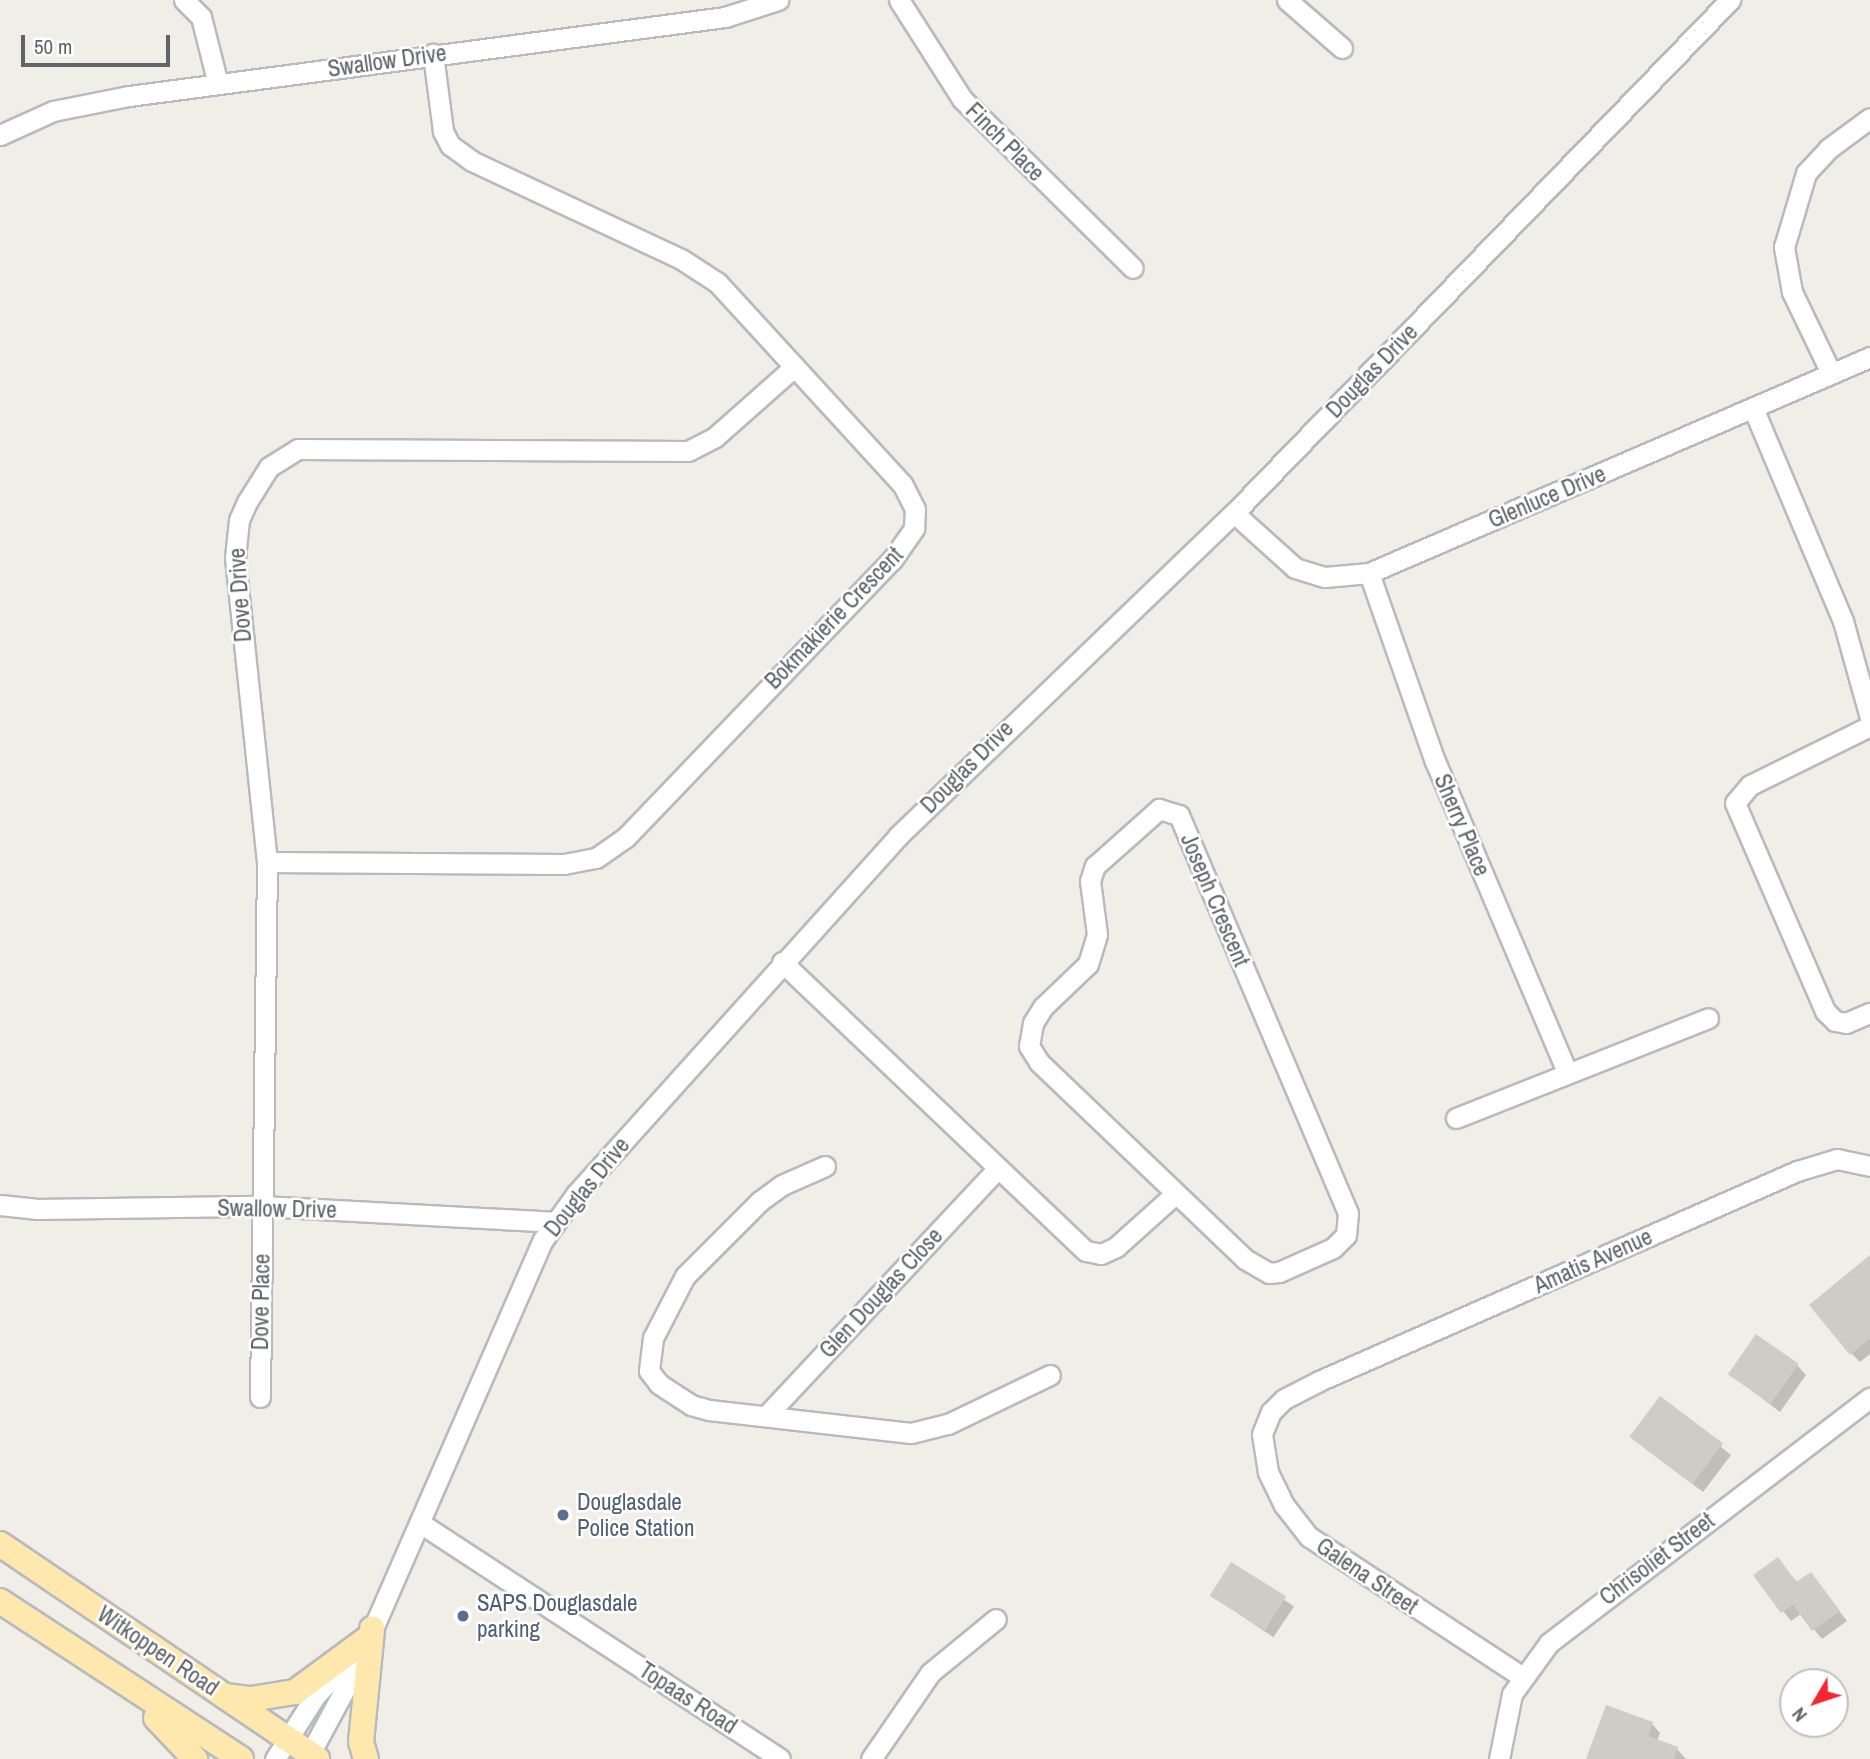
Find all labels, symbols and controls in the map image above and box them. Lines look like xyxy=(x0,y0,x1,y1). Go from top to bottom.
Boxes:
scale bar xyxy=(24,21,173,65)
text: 50 m xyxy=(34,32,72,61)
street label: Swallow Drive xyxy=(326,39,448,83)
street label: Finch Place xyxy=(960,97,1050,187)
street label: Douglas Drive xyxy=(1321,318,1423,424)
street label: Glenluce Drive xyxy=(1484,460,1610,534)
street label: Bokmakierie Crescent xyxy=(759,541,909,695)
street label: Dove Drive xyxy=(223,547,257,643)
street label: Douglas Drive xyxy=(915,715,1019,819)
street label: Sherry Place xyxy=(1428,770,1496,880)
street label: Joseph Crescent xyxy=(1175,829,1255,971)
street label: Douglas Drive xyxy=(539,1132,635,1242)
street label: Swallow Drive xyxy=(217,1194,337,1224)
street label: Glen Douglas Close xyxy=(814,1222,948,1364)
street label: Amatis Avenue xyxy=(1529,1222,1657,1300)
street label: Dove Place xyxy=(246,1254,276,1350)
place label: Douglasdale Police Station xyxy=(577,1488,694,1542)
marker: Douglasdale Police Station xyxy=(555,1507,571,1523)
street label: Chrisoliet Street xyxy=(1594,1507,1720,1611)
street label: Galena Street xyxy=(1311,1532,1423,1620)
place label: SAPS Douglasdale parking xyxy=(477,1589,637,1643)
street label: Witkoppen Road xyxy=(92,1600,224,1702)
marker: SAPS Douglasdale parking xyxy=(455,1608,471,1624)
street label: Topaas Road xyxy=(634,1656,742,1740)
north arrow xyxy=(1779,1668,1849,1738)
text: N xyxy=(1786,1702,1813,1728)

